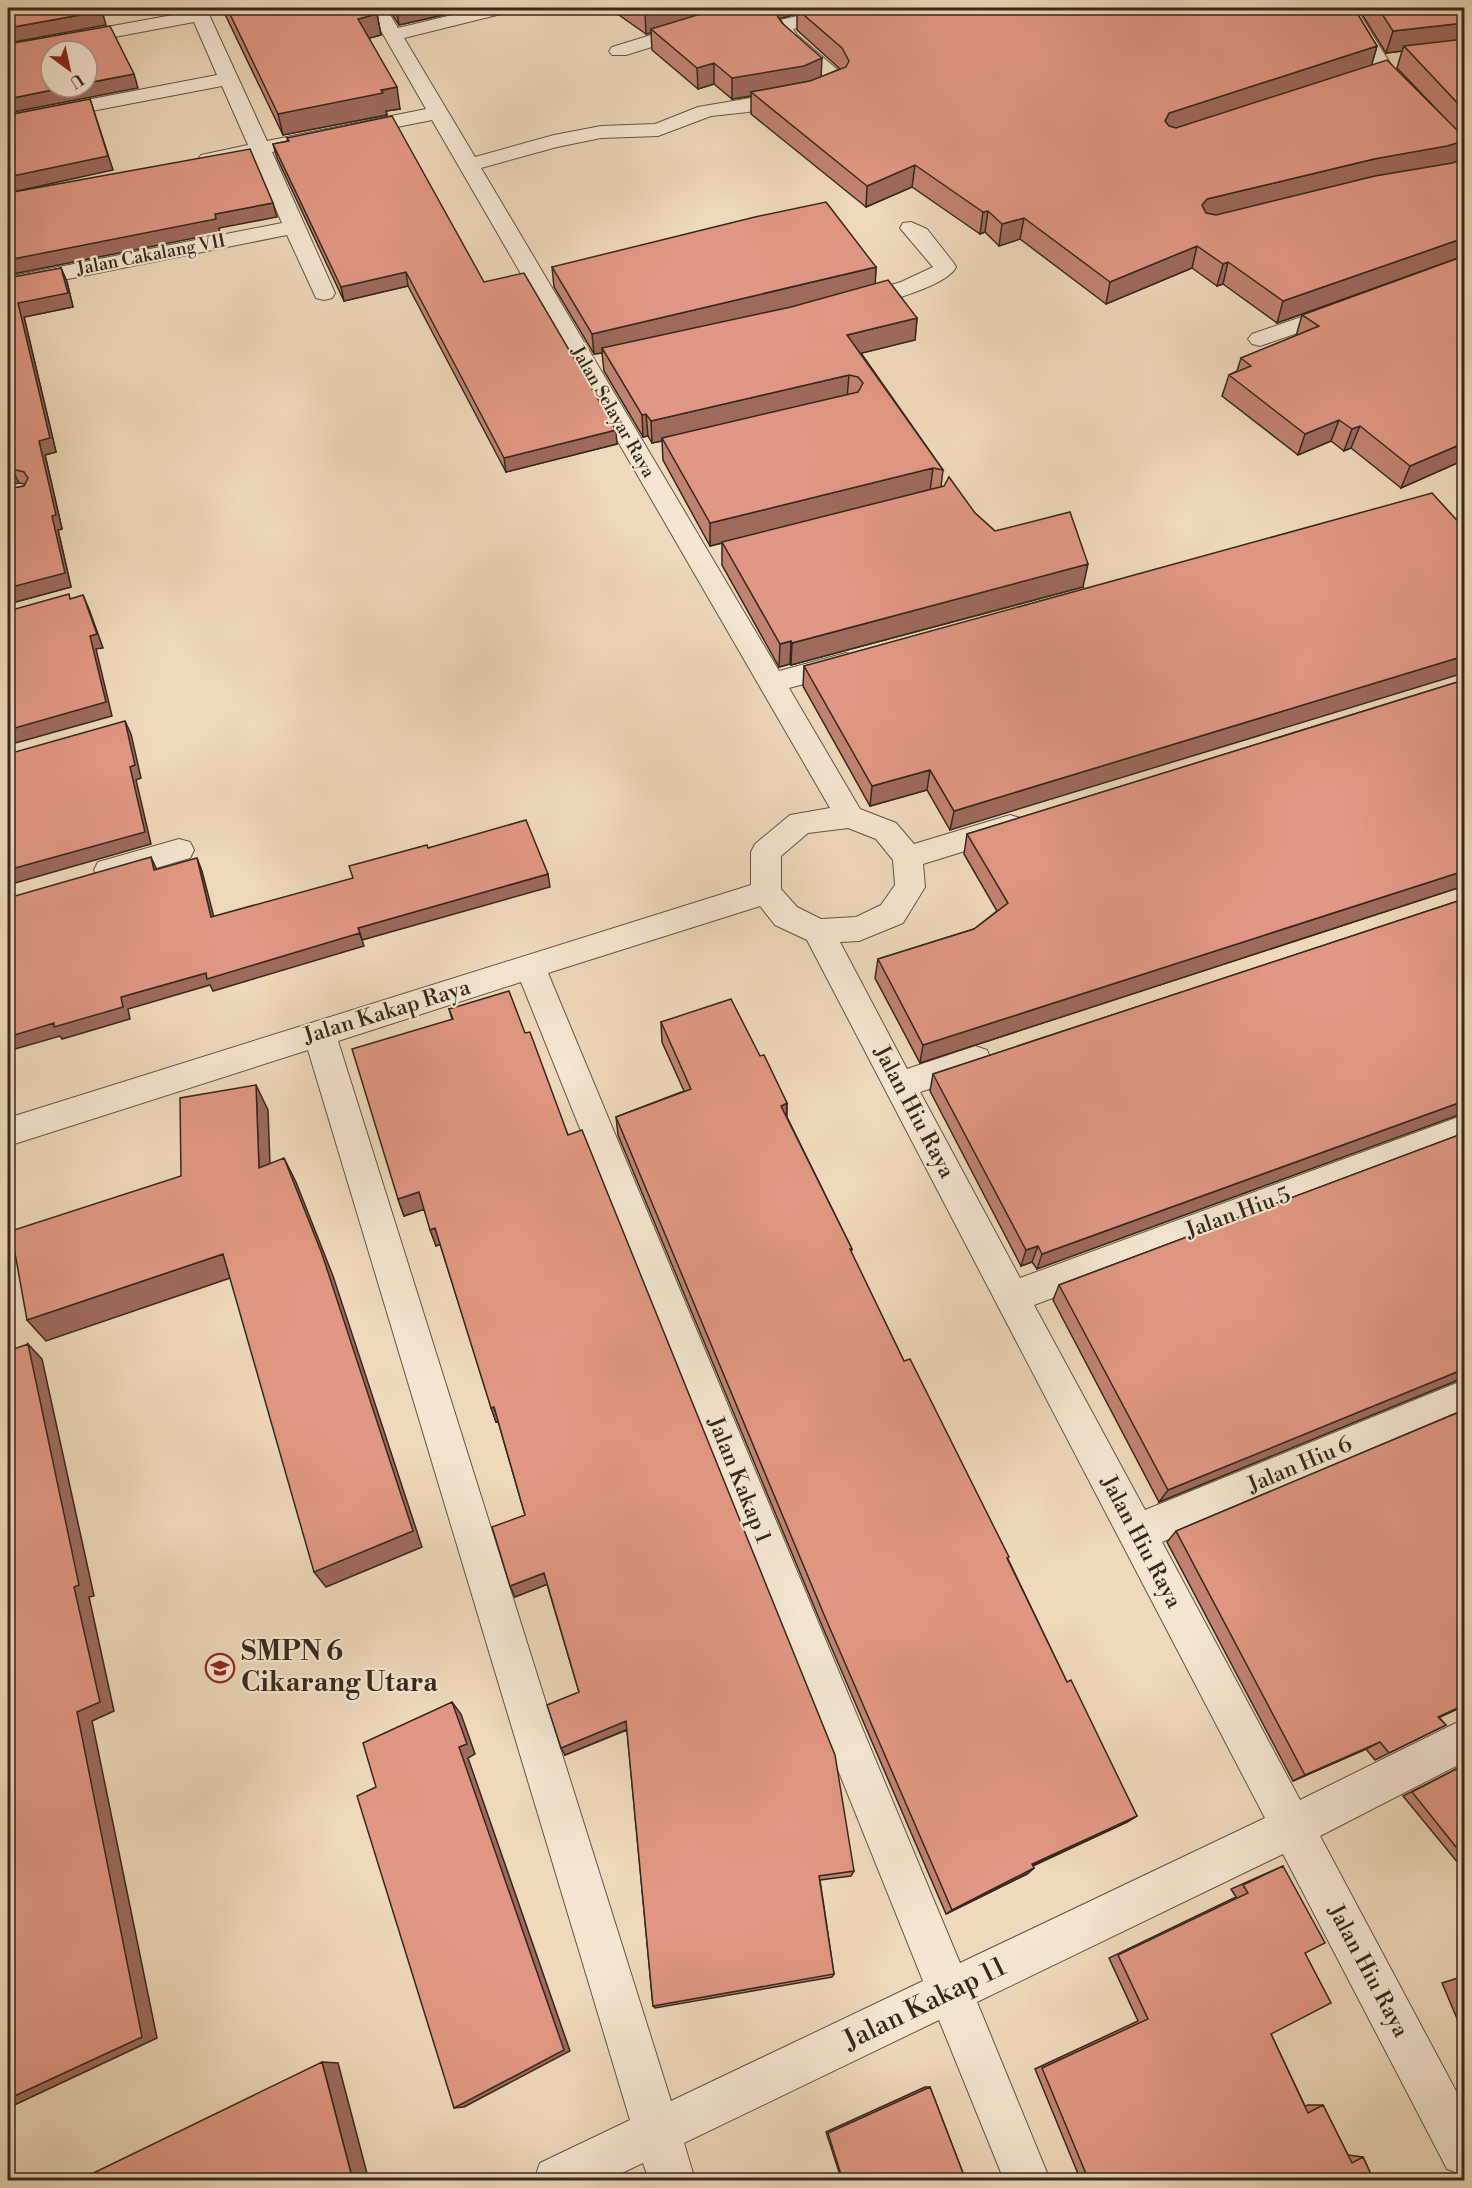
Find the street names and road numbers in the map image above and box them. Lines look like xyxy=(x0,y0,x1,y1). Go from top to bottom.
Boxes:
street label: Jalan Cakalang VII xyxy=(74,229,227,281)
street label: Jalan Selayar Raya xyxy=(565,341,660,483)
street label: Jalan Kakap Raya xyxy=(299,974,474,1050)
street label: Jalan Hiu Raya xyxy=(867,1040,961,1184)
street label: Jalan Hiu 5 xyxy=(1181,1182,1294,1245)
street label: Jalan Kakap 1 xyxy=(701,1412,777,1548)
street label: Jalan Hiu 6 xyxy=(1243,1431,1356,1500)
street label: Jalan Hiu Raya xyxy=(1094,1470,1188,1614)
street label: Jalan Hiu Raya xyxy=(1321,1899,1415,2043)
street label: Jalan Kakap 11 xyxy=(837,1950,1012,2058)

